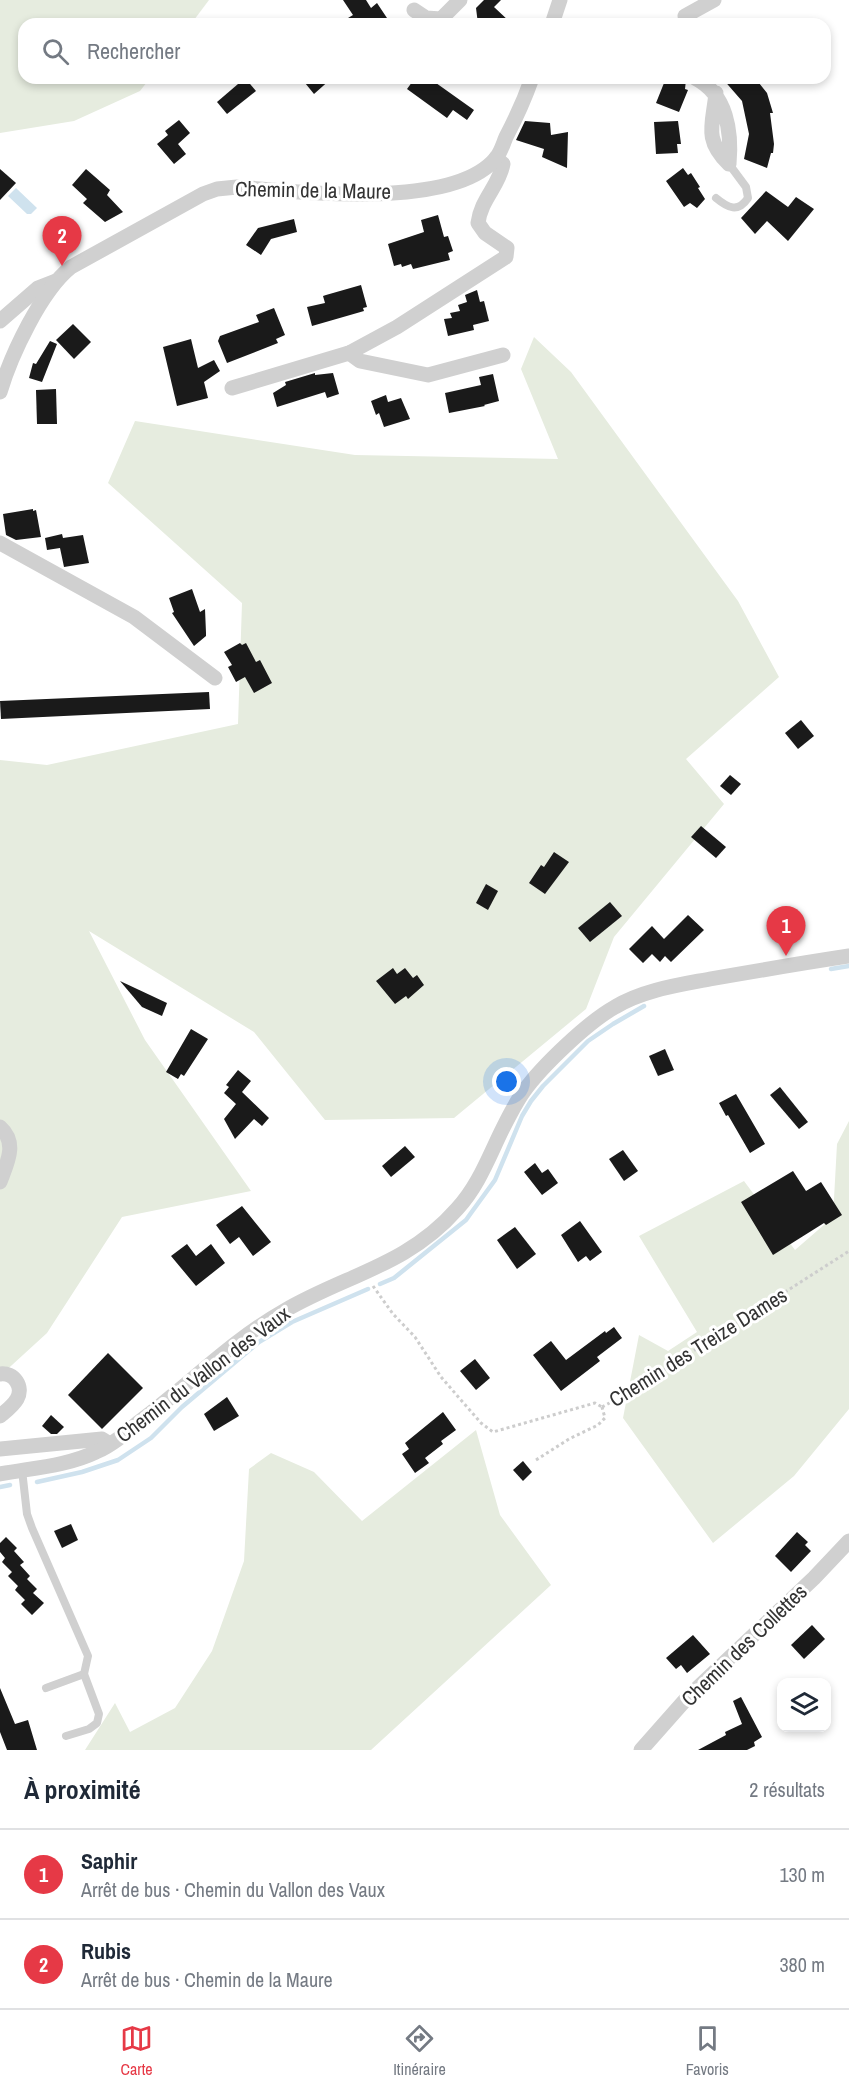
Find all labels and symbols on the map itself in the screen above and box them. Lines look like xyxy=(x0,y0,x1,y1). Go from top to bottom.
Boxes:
street label: Chemin de la Maure xyxy=(235,174,391,206)
pin: 2 xyxy=(42,216,82,266)
pin: 1 xyxy=(766,906,806,956)
your location xyxy=(492,1067,521,1096)
street label: Chemin des Treize Dames xyxy=(603,1280,793,1414)
street label: Chemin du Vallon des Vaux xyxy=(110,1299,296,1449)
street label: Chemin des Collettes xyxy=(675,1577,813,1713)

